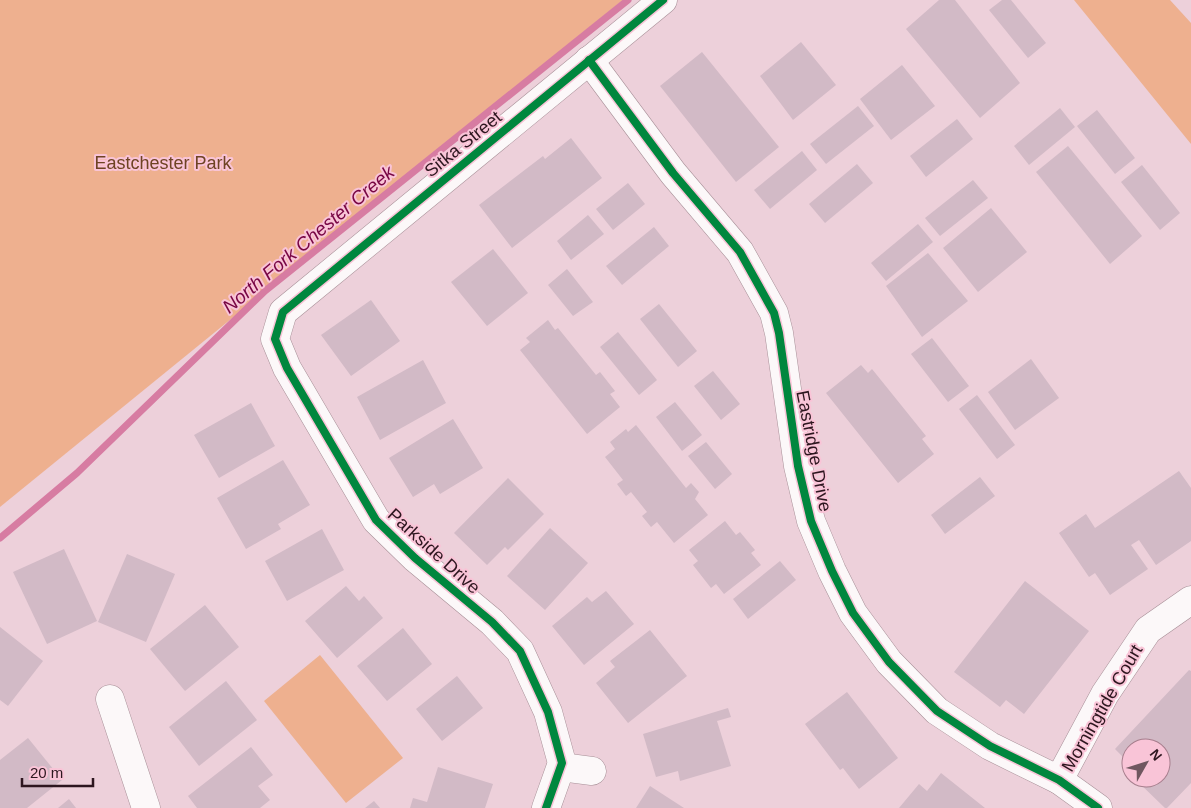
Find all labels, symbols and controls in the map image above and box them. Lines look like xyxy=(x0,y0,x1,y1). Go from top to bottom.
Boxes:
street label: Sitka Street xyxy=(421,107,505,181)
park label: Eastchester Park xyxy=(94,153,233,173)
water label: North Fork Chester Creek xyxy=(218,160,400,317)
street label: Eastridge Drive xyxy=(792,389,836,513)
street label: Parkside Drive xyxy=(384,504,484,598)
street label: Morningtide Court xyxy=(1058,641,1146,775)
north arrow xyxy=(1121,738,1171,788)
text: N xyxy=(1147,746,1166,764)
scale bar xyxy=(22,756,94,788)
text: 20 m xyxy=(30,764,63,781)

